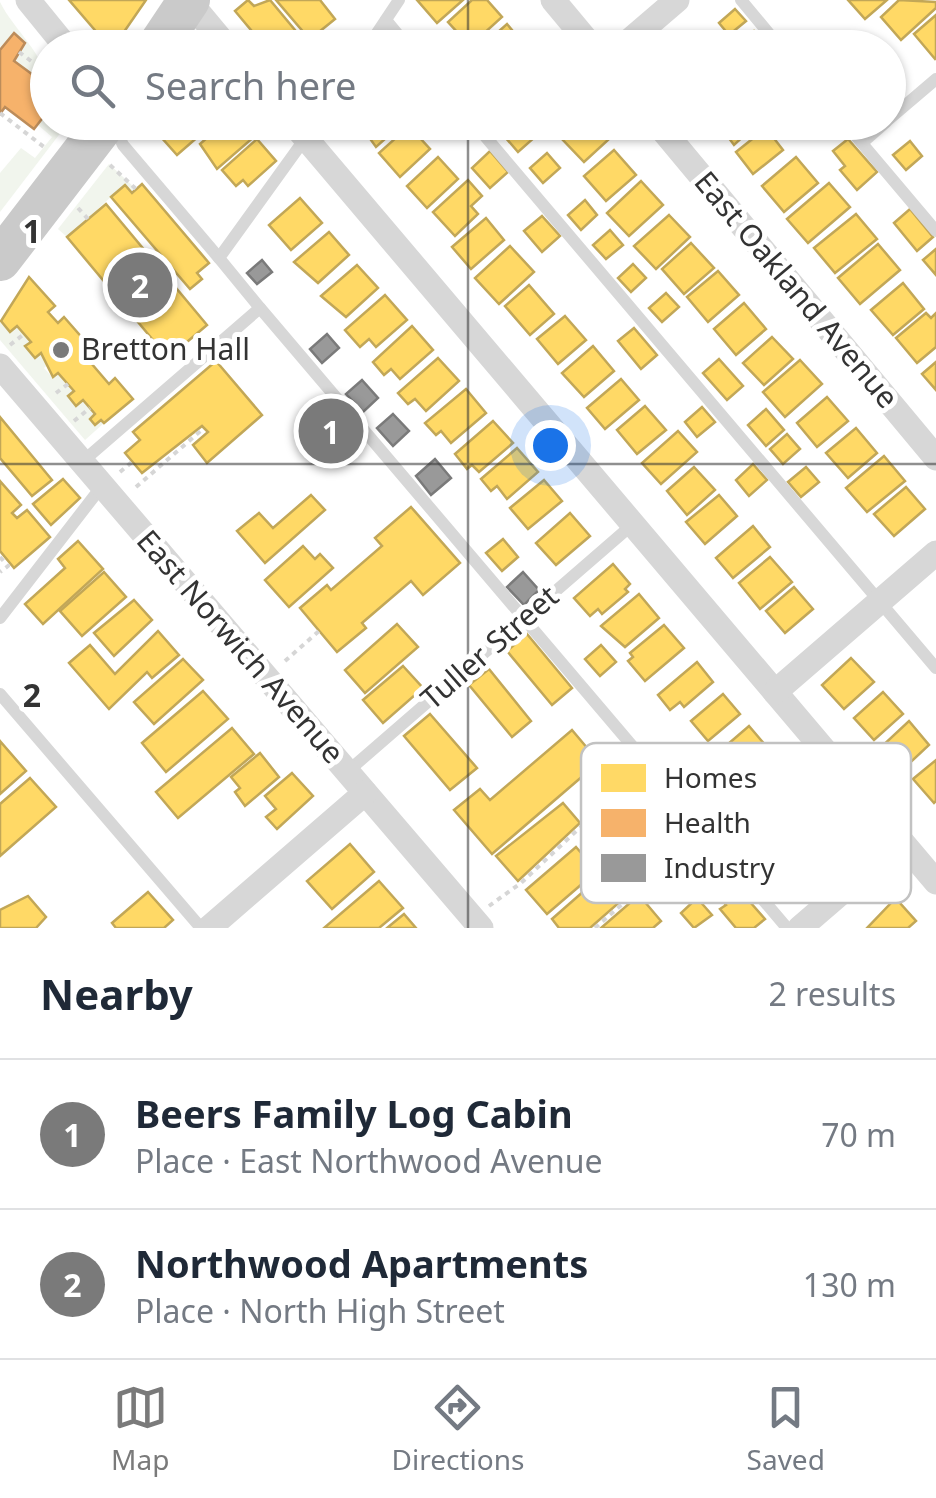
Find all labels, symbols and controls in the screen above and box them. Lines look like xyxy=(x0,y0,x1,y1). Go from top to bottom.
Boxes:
search box xyxy=(30,30,906,140)
icon: search xyxy=(65,58,120,113)
text: Search here xyxy=(145,59,356,111)
street label: East Oakland Avenue xyxy=(686,162,908,416)
text: 1 xyxy=(23,209,41,252)
pin: 2 xyxy=(108,248,172,322)
place label: Bretton Hall xyxy=(81,328,250,369)
marker: Bretton Hall xyxy=(50,339,72,361)
pin: 1 xyxy=(298,394,364,468)
your location xyxy=(525,420,576,471)
street label: East Norwich Avenue xyxy=(128,520,354,772)
street label: Tuller Street xyxy=(411,575,567,718)
text: 2 xyxy=(23,673,41,716)
legend xyxy=(581,743,911,903)
text: Homes xyxy=(664,758,757,796)
text: Health xyxy=(664,803,751,841)
text: Industry xyxy=(664,848,775,886)
text: Nearby xyxy=(40,965,193,1022)
text: 2 results xyxy=(769,972,896,1015)
text: Beers Family Log Cabin xyxy=(135,1087,573,1139)
text: 1 xyxy=(63,1113,82,1156)
text: 70 m xyxy=(821,1113,896,1156)
text: Place · East Northwood Avenue xyxy=(135,1139,603,1182)
text: Northwood Apartments xyxy=(135,1237,588,1289)
text: 2 xyxy=(63,1263,82,1306)
text: 130 m xyxy=(803,1263,896,1306)
text: Place · North High Street xyxy=(135,1289,505,1332)
tab: Map xyxy=(111,1380,169,1478)
tab: Directions xyxy=(392,1380,524,1478)
tab: Saved xyxy=(747,1380,825,1478)

